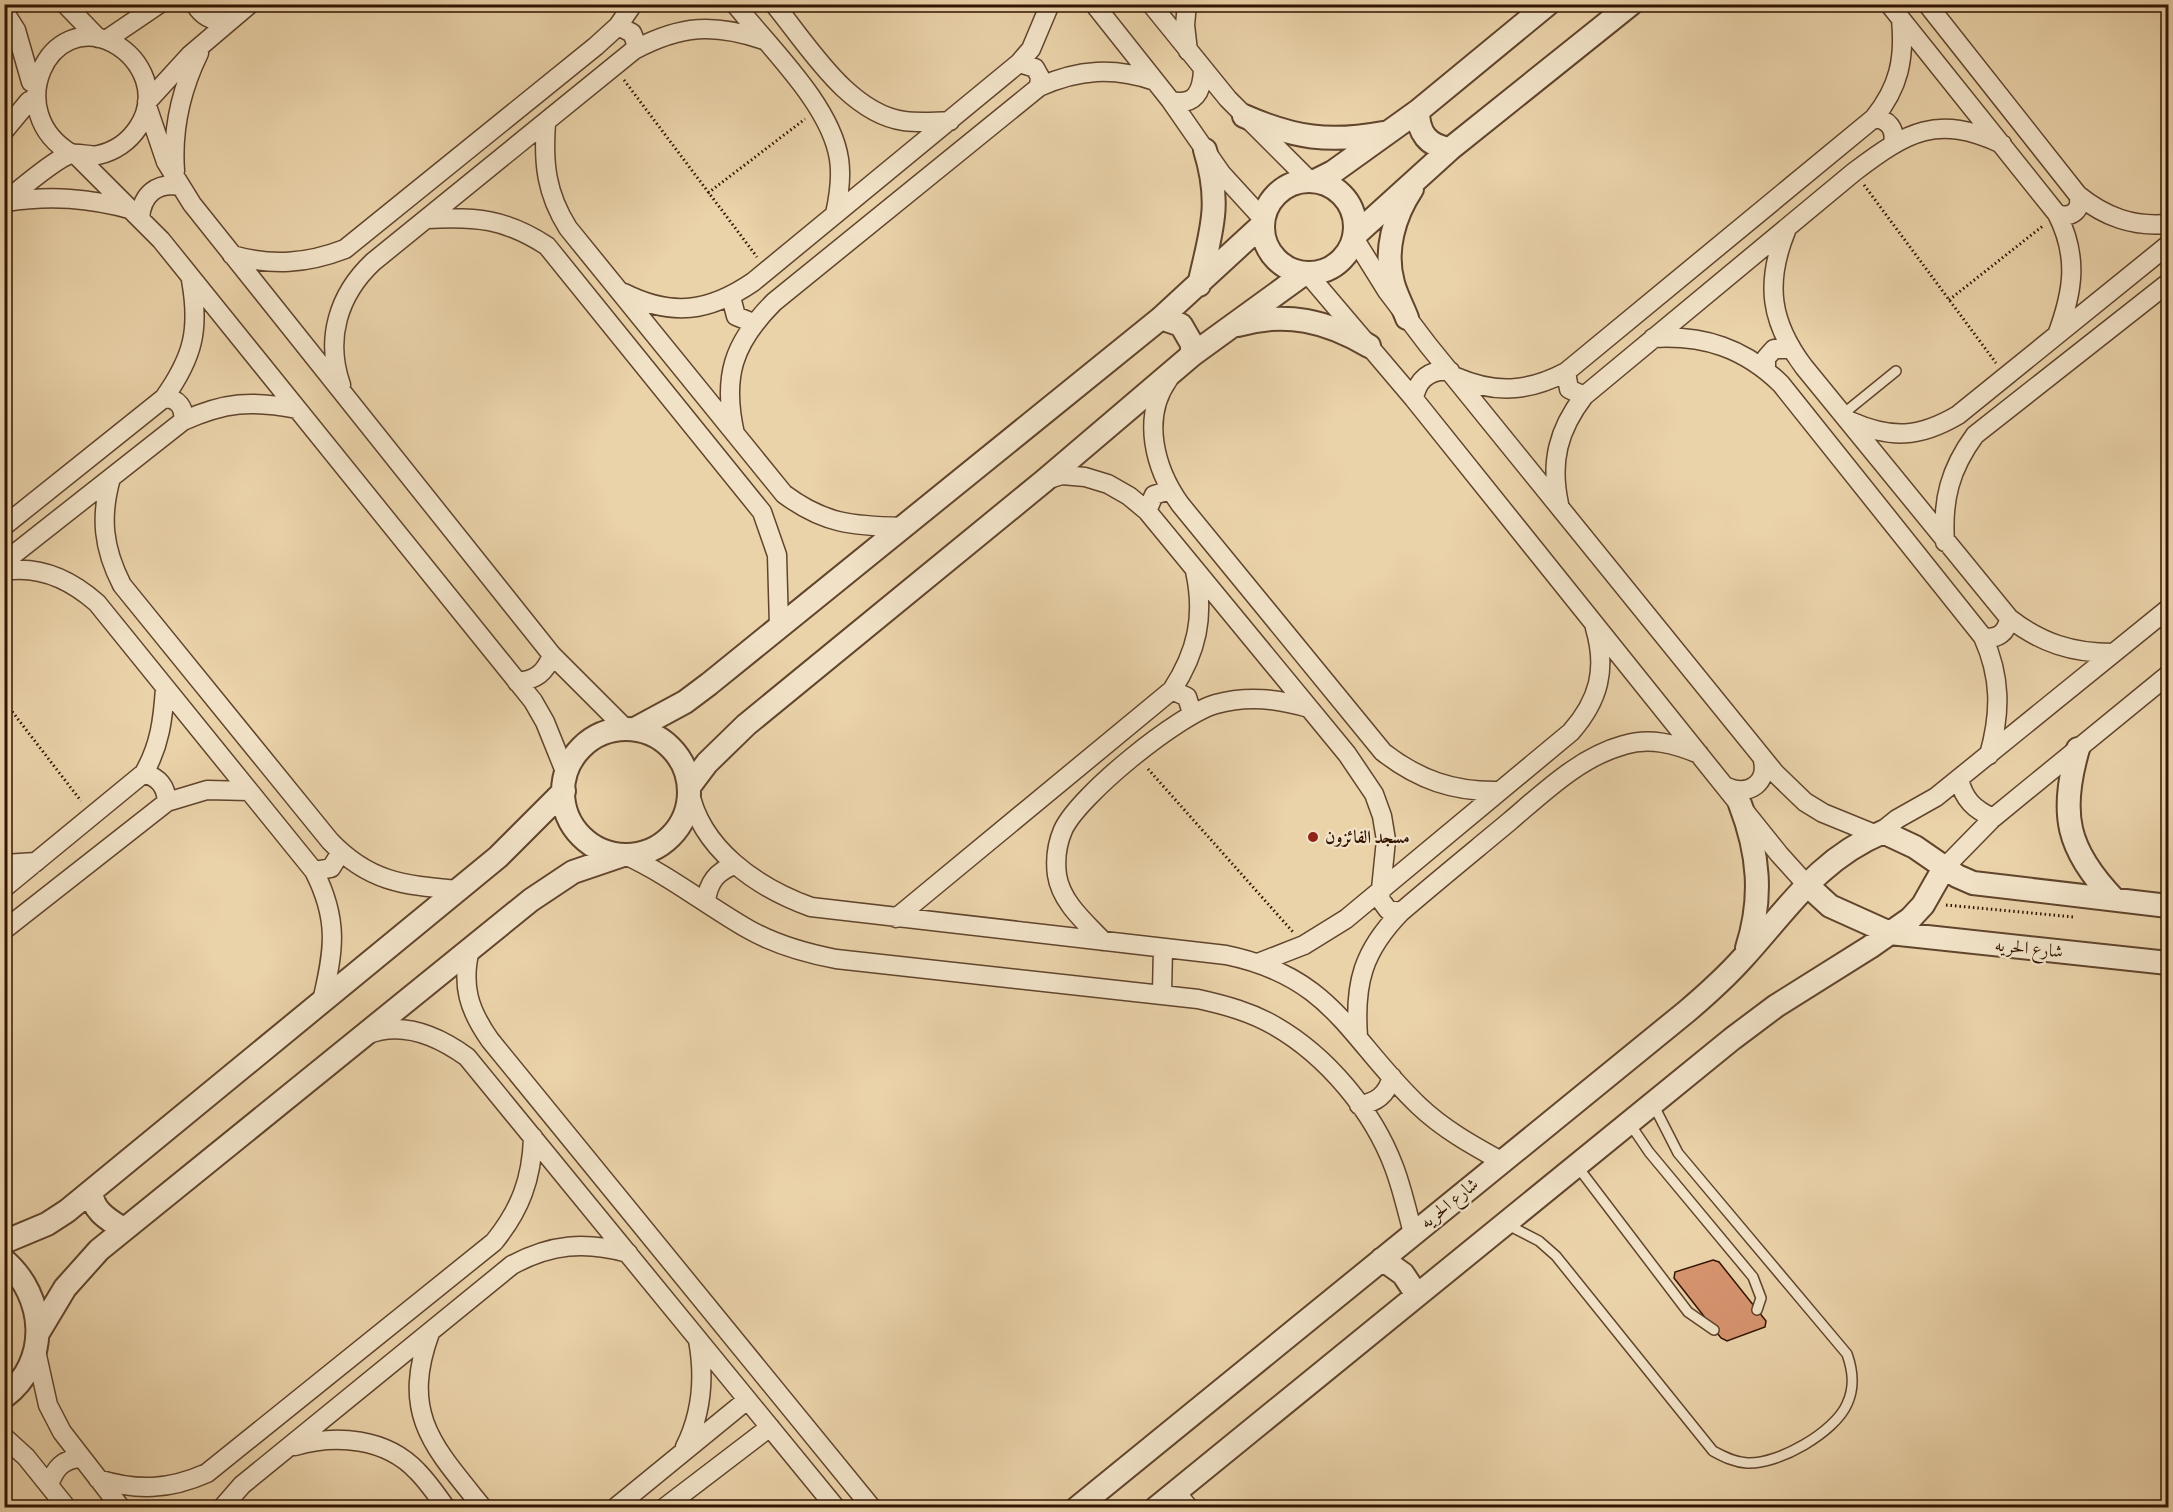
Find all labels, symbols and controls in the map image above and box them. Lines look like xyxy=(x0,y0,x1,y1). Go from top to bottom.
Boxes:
place label: مسجد الفائزون xyxy=(1325,825,1410,849)
marker: مسجد الفائزون xyxy=(1306,830,1320,844)
street label: شارع الحريه xyxy=(1993,932,2064,967)
street label: شارع الحريه xyxy=(1415,1172,1485,1236)

